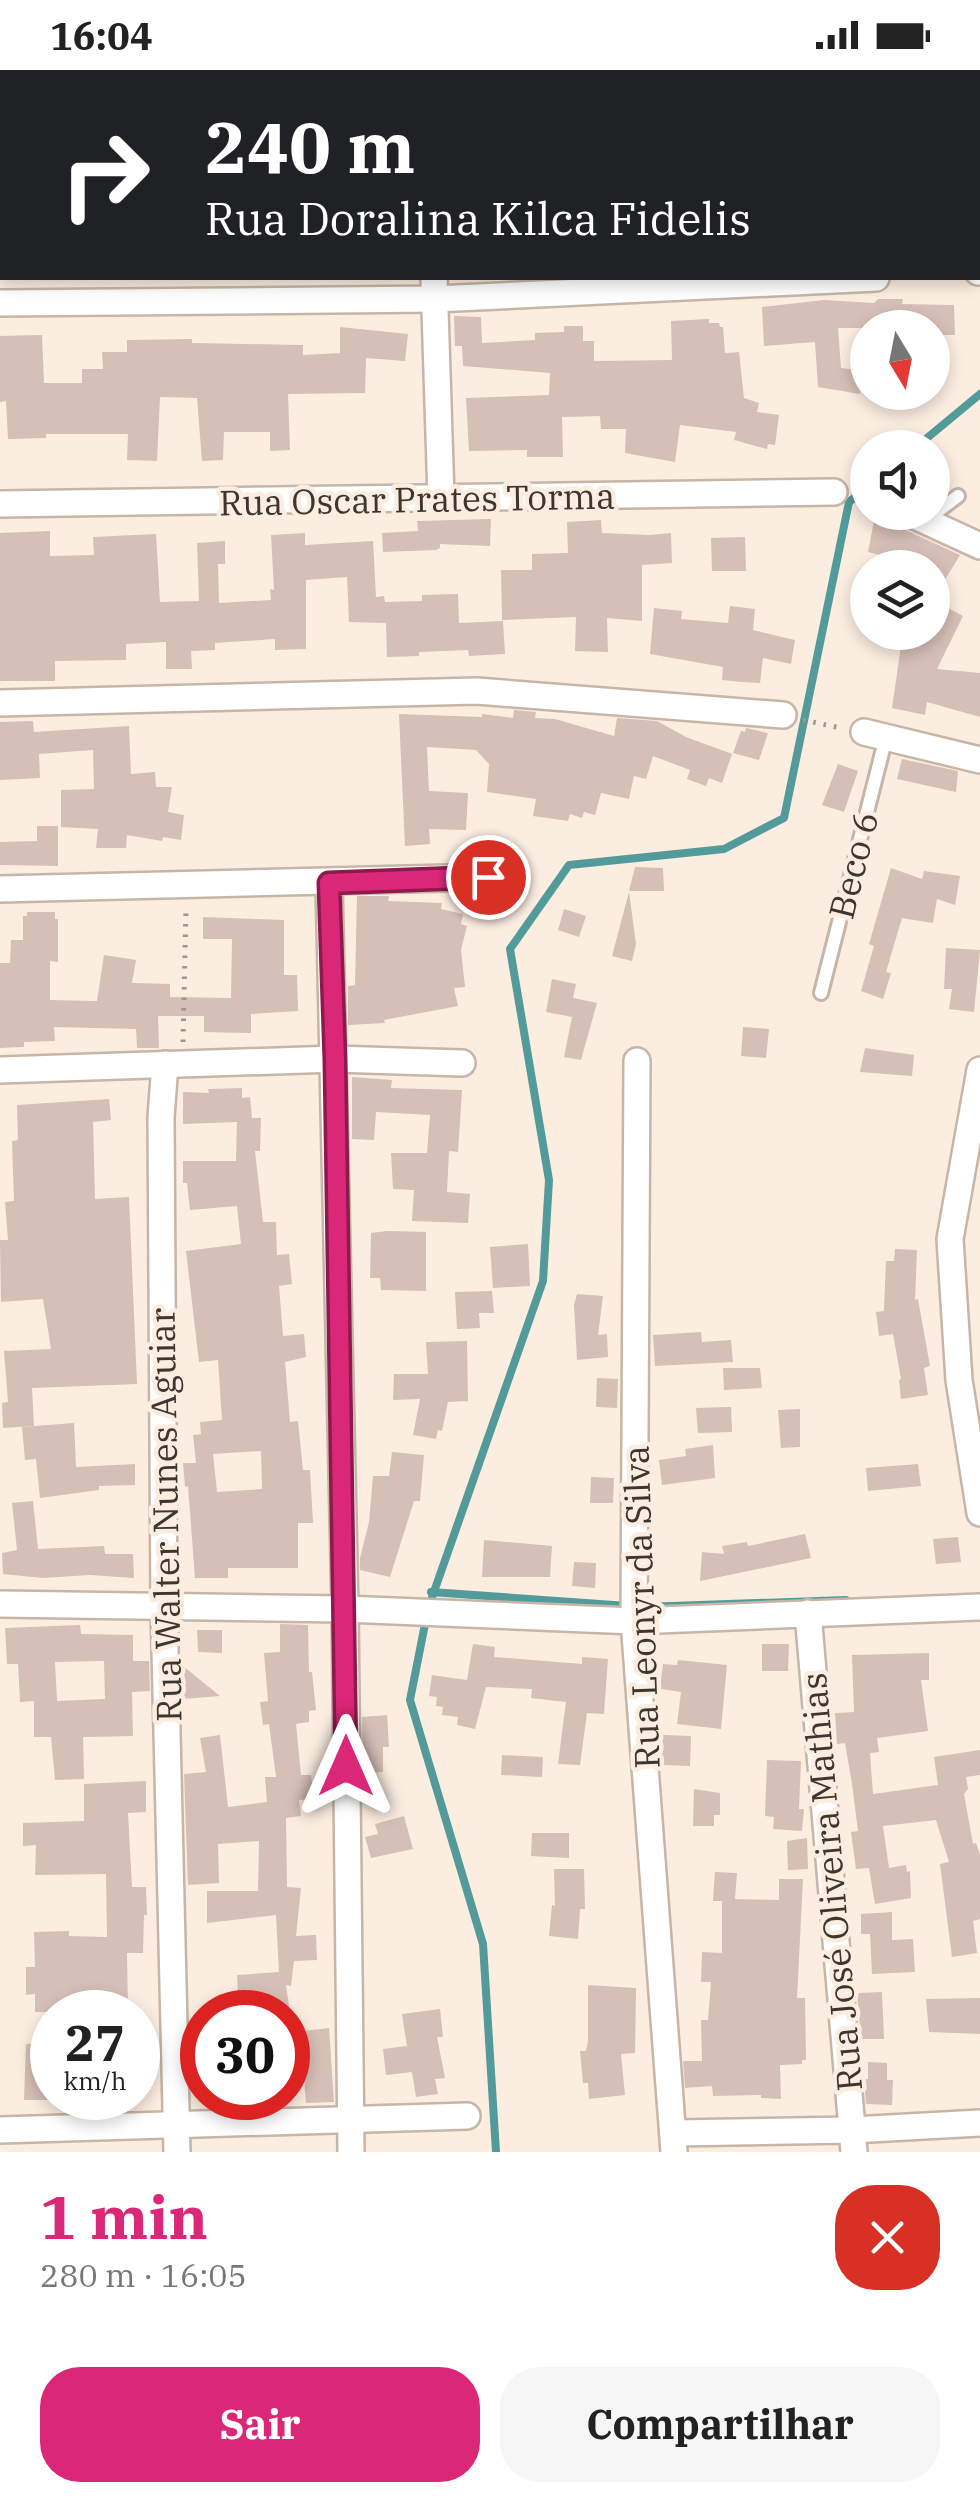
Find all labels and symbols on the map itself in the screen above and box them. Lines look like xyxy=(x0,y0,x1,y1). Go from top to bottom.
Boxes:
north arrow xyxy=(850,310,950,410)
street label: Rua Oscar Prates Torma xyxy=(219,473,615,525)
street label: Beco 6 xyxy=(818,807,888,923)
pin xyxy=(446,835,531,920)
street label: Rua Walter Nunes Aguiar xyxy=(138,1307,192,1722)
street label: Rua Leonyr da Silva xyxy=(612,1444,670,1770)
street label: Rua José Oliveira Mathias xyxy=(790,1671,872,2093)
position arrow xyxy=(294,1714,398,1818)
speed limit sign: 30 xyxy=(180,1990,310,2120)

